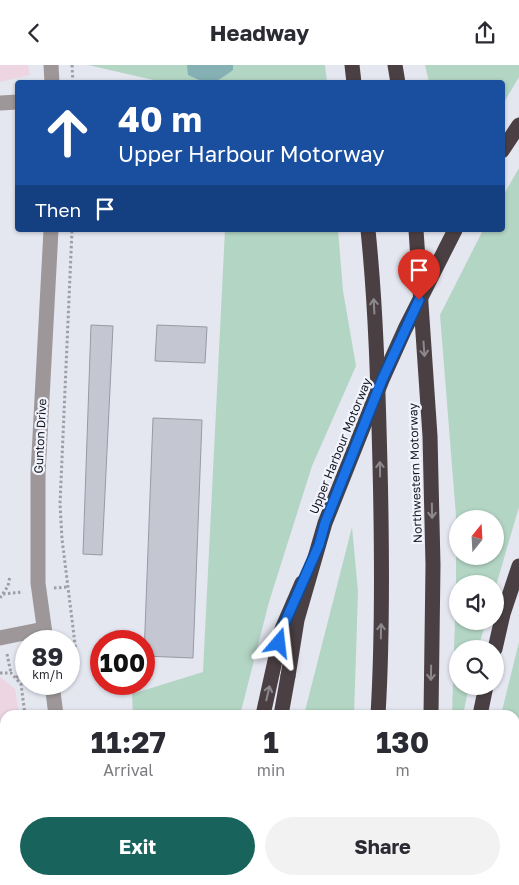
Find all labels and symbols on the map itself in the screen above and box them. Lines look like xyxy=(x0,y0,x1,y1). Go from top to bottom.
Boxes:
pin xyxy=(398,249,440,300)
one-way arrow xyxy=(369,299,378,315)
one-way arrow xyxy=(419,340,429,356)
street label: Upper Harbour Motorway xyxy=(306,376,374,516)
street label: Gunton Drive xyxy=(31,398,49,474)
street label: Northwestern Motorway xyxy=(405,402,425,543)
one-way arrow xyxy=(375,461,385,478)
one-way arrow xyxy=(427,503,436,519)
north arrow xyxy=(449,510,504,565)
position arrow xyxy=(252,616,304,668)
one-way arrow xyxy=(376,624,386,640)
speed limit sign: 100 xyxy=(90,630,155,695)
one-way arrow xyxy=(426,665,436,681)
one-way arrow xyxy=(264,686,273,702)

